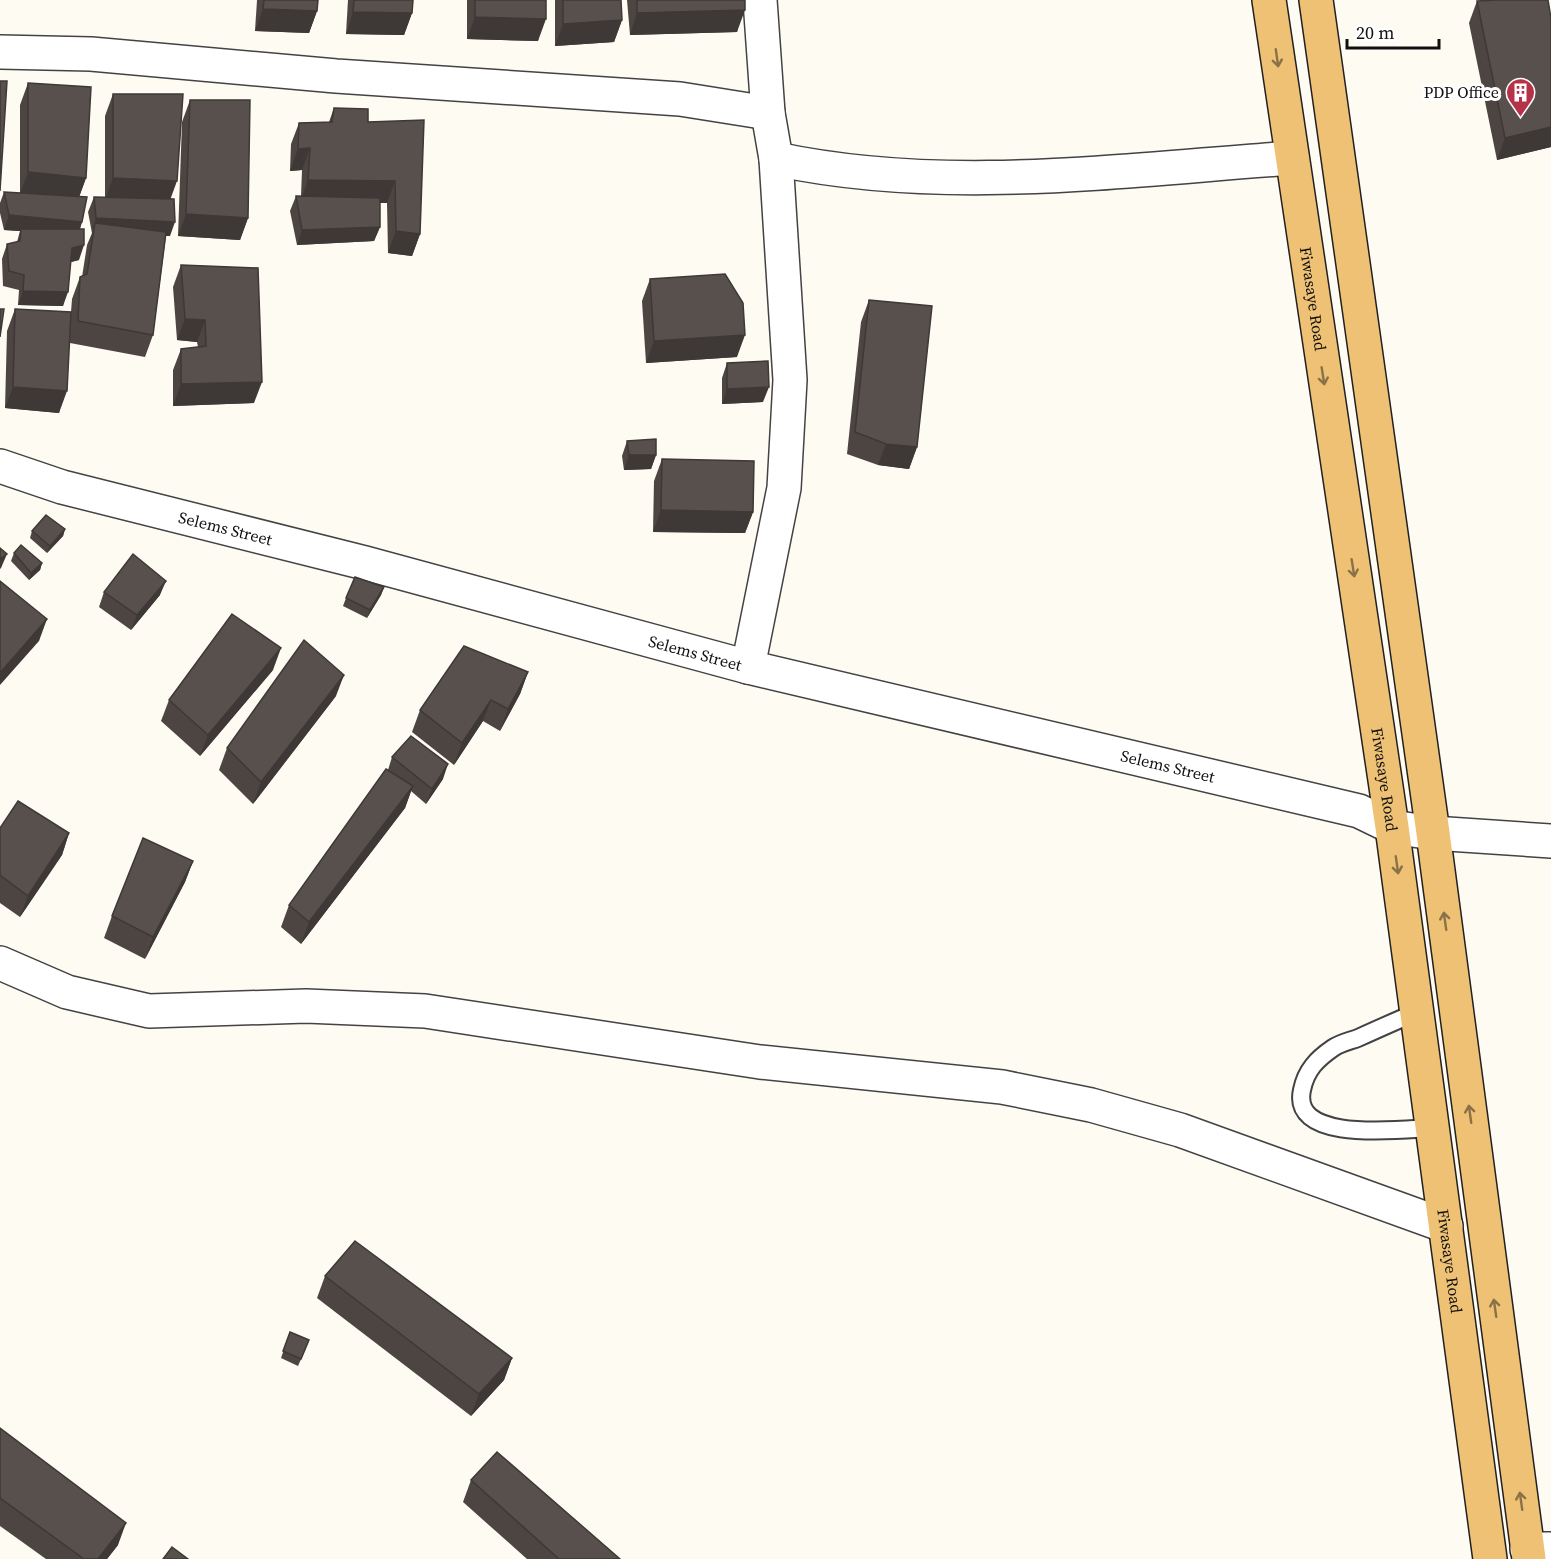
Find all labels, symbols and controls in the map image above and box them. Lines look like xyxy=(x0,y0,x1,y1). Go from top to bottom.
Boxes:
scale bar xyxy=(1347,12,1438,50)
text: 20 m xyxy=(1356,20,1394,45)
one-way arrow xyxy=(1272,47,1283,67)
building icon: PDP Office xyxy=(1504,76,1536,118)
place label: PDP Office xyxy=(1424,81,1499,103)
street label: Fiwasaye Road xyxy=(1295,245,1332,352)
one-way arrow xyxy=(1318,365,1329,385)
street label: Selems Street xyxy=(176,506,275,551)
one-way arrow xyxy=(1347,558,1358,578)
street label: Selems Street xyxy=(646,630,745,676)
street label: Fiwasaye Road xyxy=(1366,726,1404,833)
street label: Selems Street xyxy=(1119,744,1218,788)
one-way arrow xyxy=(1392,855,1403,874)
one-way arrow xyxy=(1439,912,1450,931)
one-way arrow xyxy=(1464,1105,1475,1125)
street label: Fiwasaye Road xyxy=(1432,1208,1468,1314)
one-way arrow xyxy=(1490,1298,1501,1318)
one-way arrow xyxy=(1515,1492,1526,1511)

